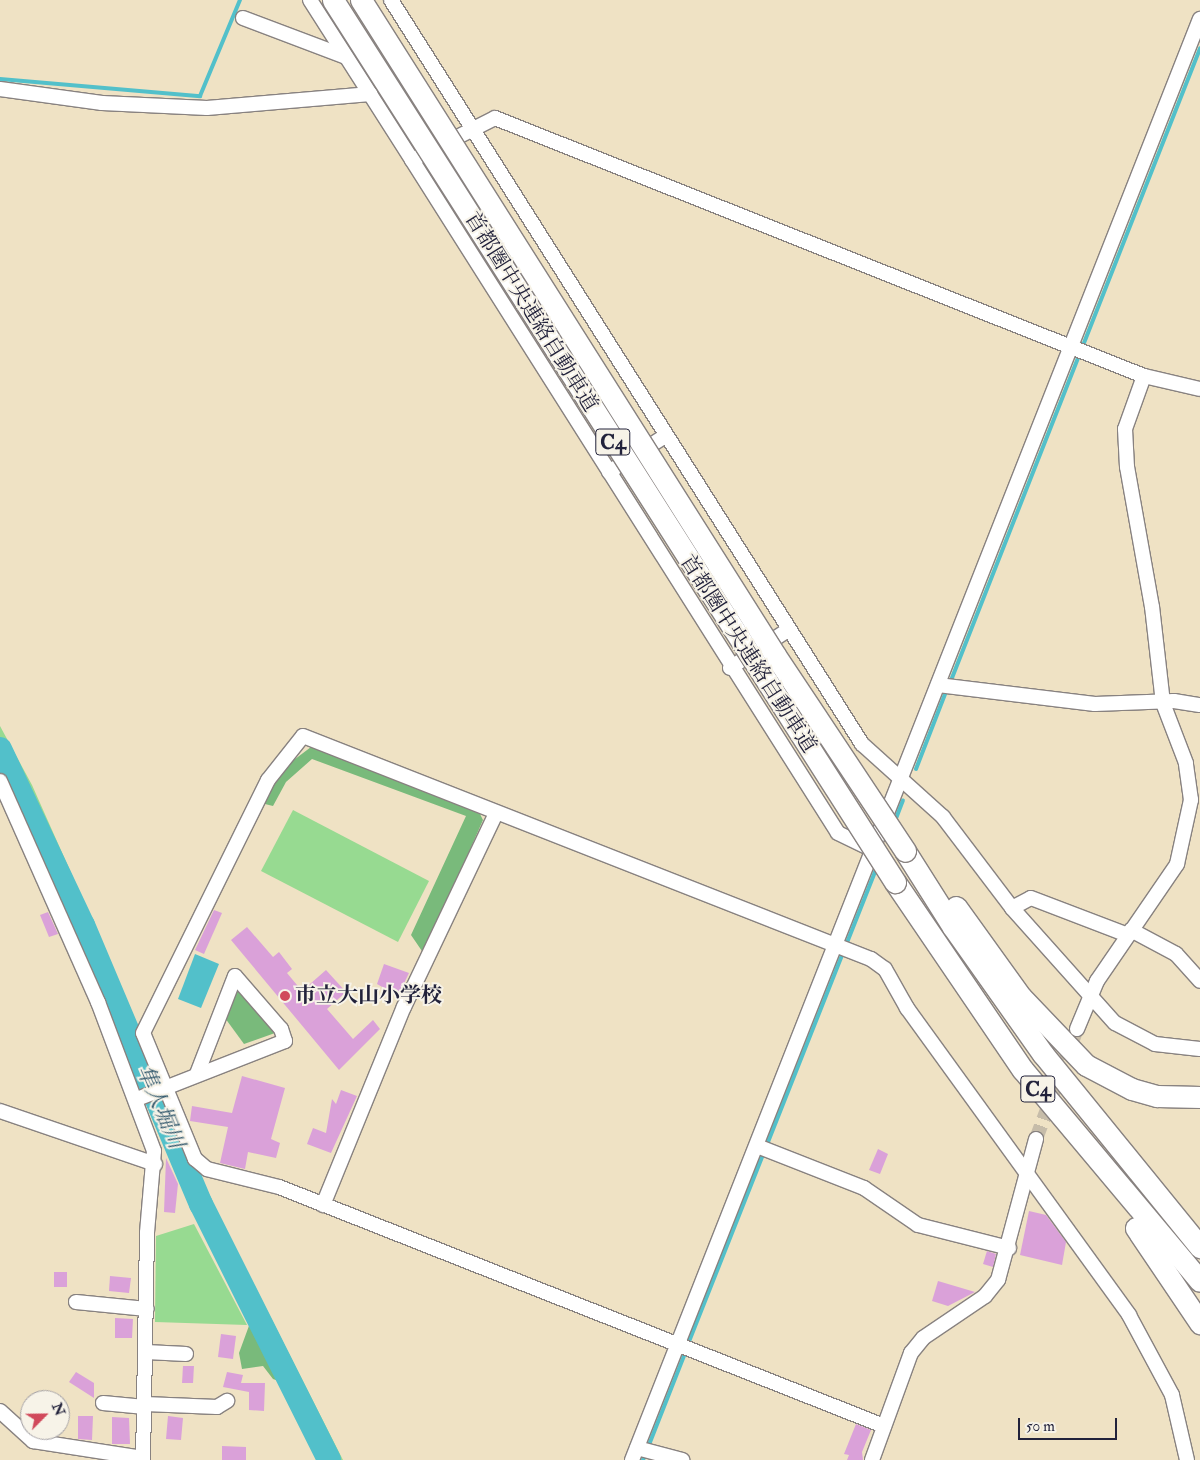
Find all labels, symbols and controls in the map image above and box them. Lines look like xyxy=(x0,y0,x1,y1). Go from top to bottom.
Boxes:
street label: 首都圏中央連絡自動車道 xyxy=(459,207,603,417)
road number: C4 xyxy=(594,424,632,460)
street label: 首都圏中央連絡自動車道 xyxy=(675,550,821,758)
place label: 市立大山小学校 xyxy=(295,983,442,1009)
marker: 市立大山小学校 xyxy=(279,990,291,1002)
water label: 隼人堀川 xyxy=(131,1061,189,1153)
road number: C4 xyxy=(1019,1072,1057,1106)
north arrow xyxy=(20,1390,70,1440)
text: N xyxy=(48,1400,69,1418)
scale bar xyxy=(1020,1408,1119,1440)
text: 50 m xyxy=(1026,1417,1055,1436)

